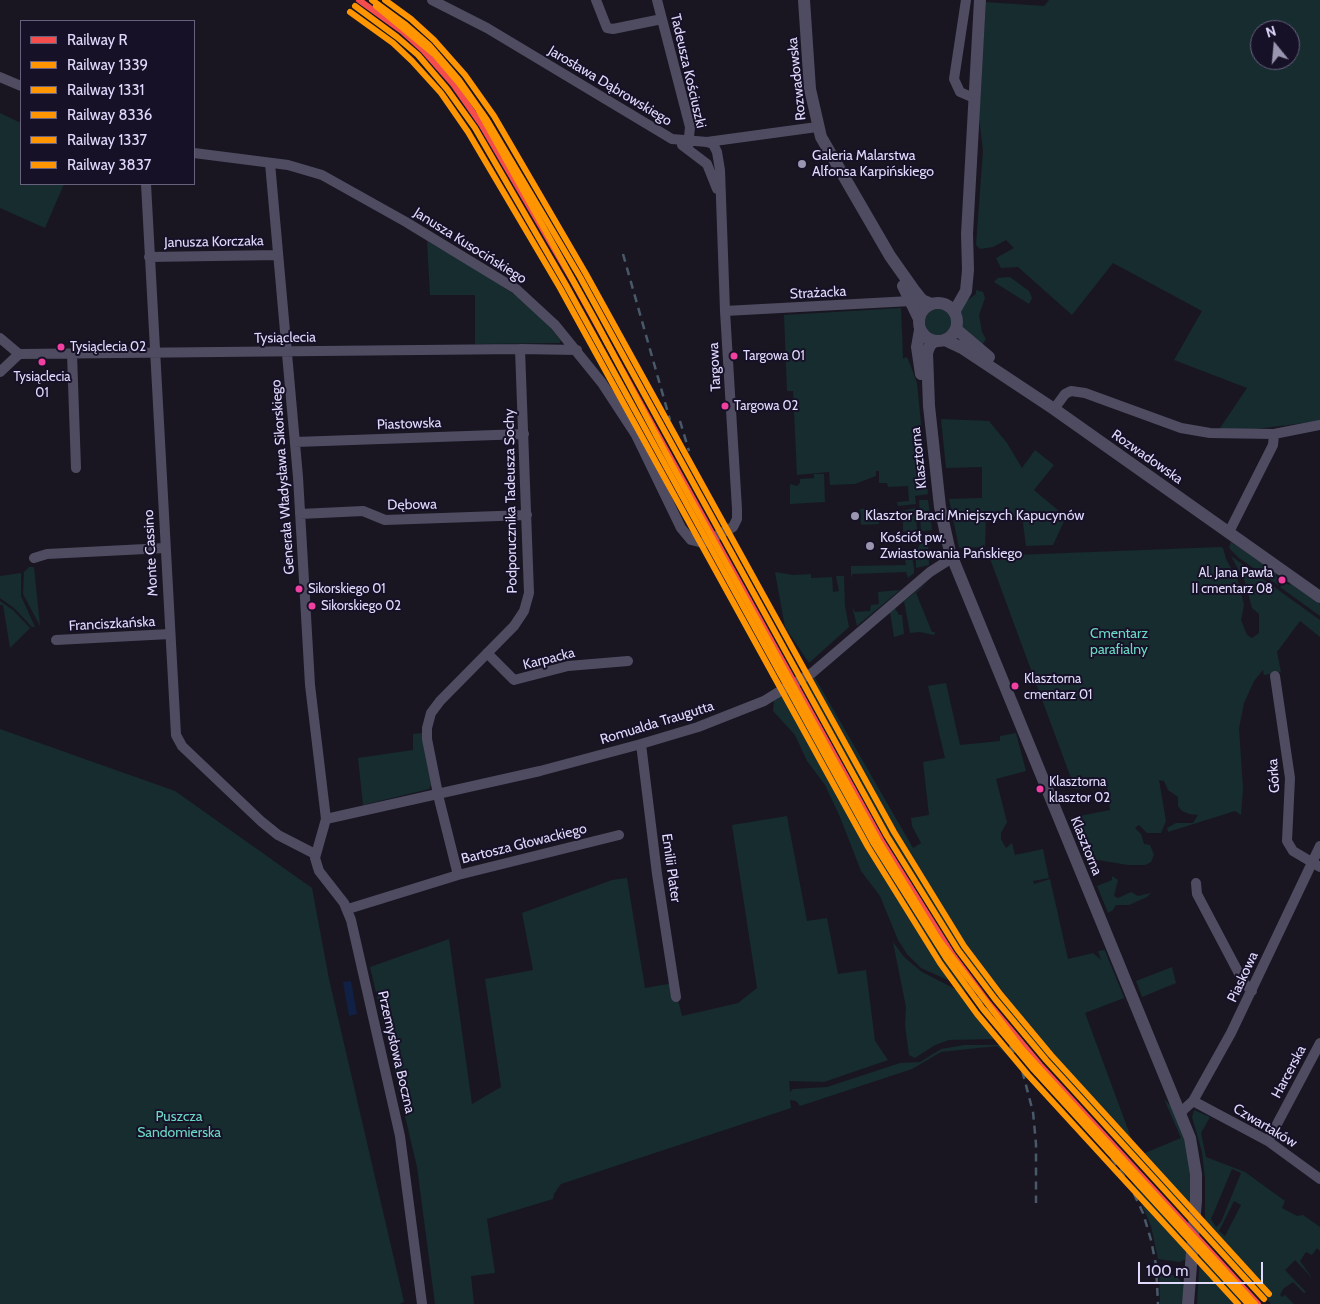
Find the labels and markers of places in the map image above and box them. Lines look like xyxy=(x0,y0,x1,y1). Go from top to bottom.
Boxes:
place label: Galeria Malarstwa Alfonsa Karpińskiego xyxy=(812,148,934,180)
marker: Galeria Malarstwa Alfonsa Karpińskiego xyxy=(796,158,808,170)
place label: Tysiąclecia 02 xyxy=(70,339,146,355)
marker: Tysiąclecia 02 xyxy=(56,342,66,352)
place label: Targowa 01 xyxy=(743,348,805,364)
marker: Targowa 01 xyxy=(729,351,739,361)
marker: Tysiąclecia 01 xyxy=(37,357,47,367)
place label: Tysiąclecia 01 xyxy=(13,369,71,400)
place label: Targowa 02 xyxy=(734,398,798,414)
marker: Targowa 02 xyxy=(720,401,730,411)
place label: Klasztor Braci Mniejszych Kapucynów xyxy=(865,508,1084,524)
marker: Klasztor Braci Mniejszych Kapucynów xyxy=(849,510,861,522)
place label: Kościół pw. Zwiastowania Pańskiego xyxy=(880,530,1022,562)
marker: Kościół pw. Zwiastowania Pańskiego xyxy=(864,540,876,552)
place label: Al. Jana Pawła II cmentarz 08 xyxy=(1192,565,1273,596)
marker: Al. Jana Pawła II cmentarz 08 xyxy=(1277,575,1287,585)
place label: Sikorskiego 01 xyxy=(308,581,386,597)
marker: Sikorskiego 01 xyxy=(294,584,304,594)
place label: Sikorskiego 02 xyxy=(321,598,401,614)
marker: Sikorskiego 02 xyxy=(307,601,317,611)
place label: Klasztorna cmentarz 01 xyxy=(1024,671,1092,702)
marker: Klasztorna cmentarz 01 xyxy=(1010,681,1020,691)
place label: Klasztorna klasztor 02 xyxy=(1049,774,1110,805)
marker: Klasztorna klasztor 02 xyxy=(1035,784,1045,794)

